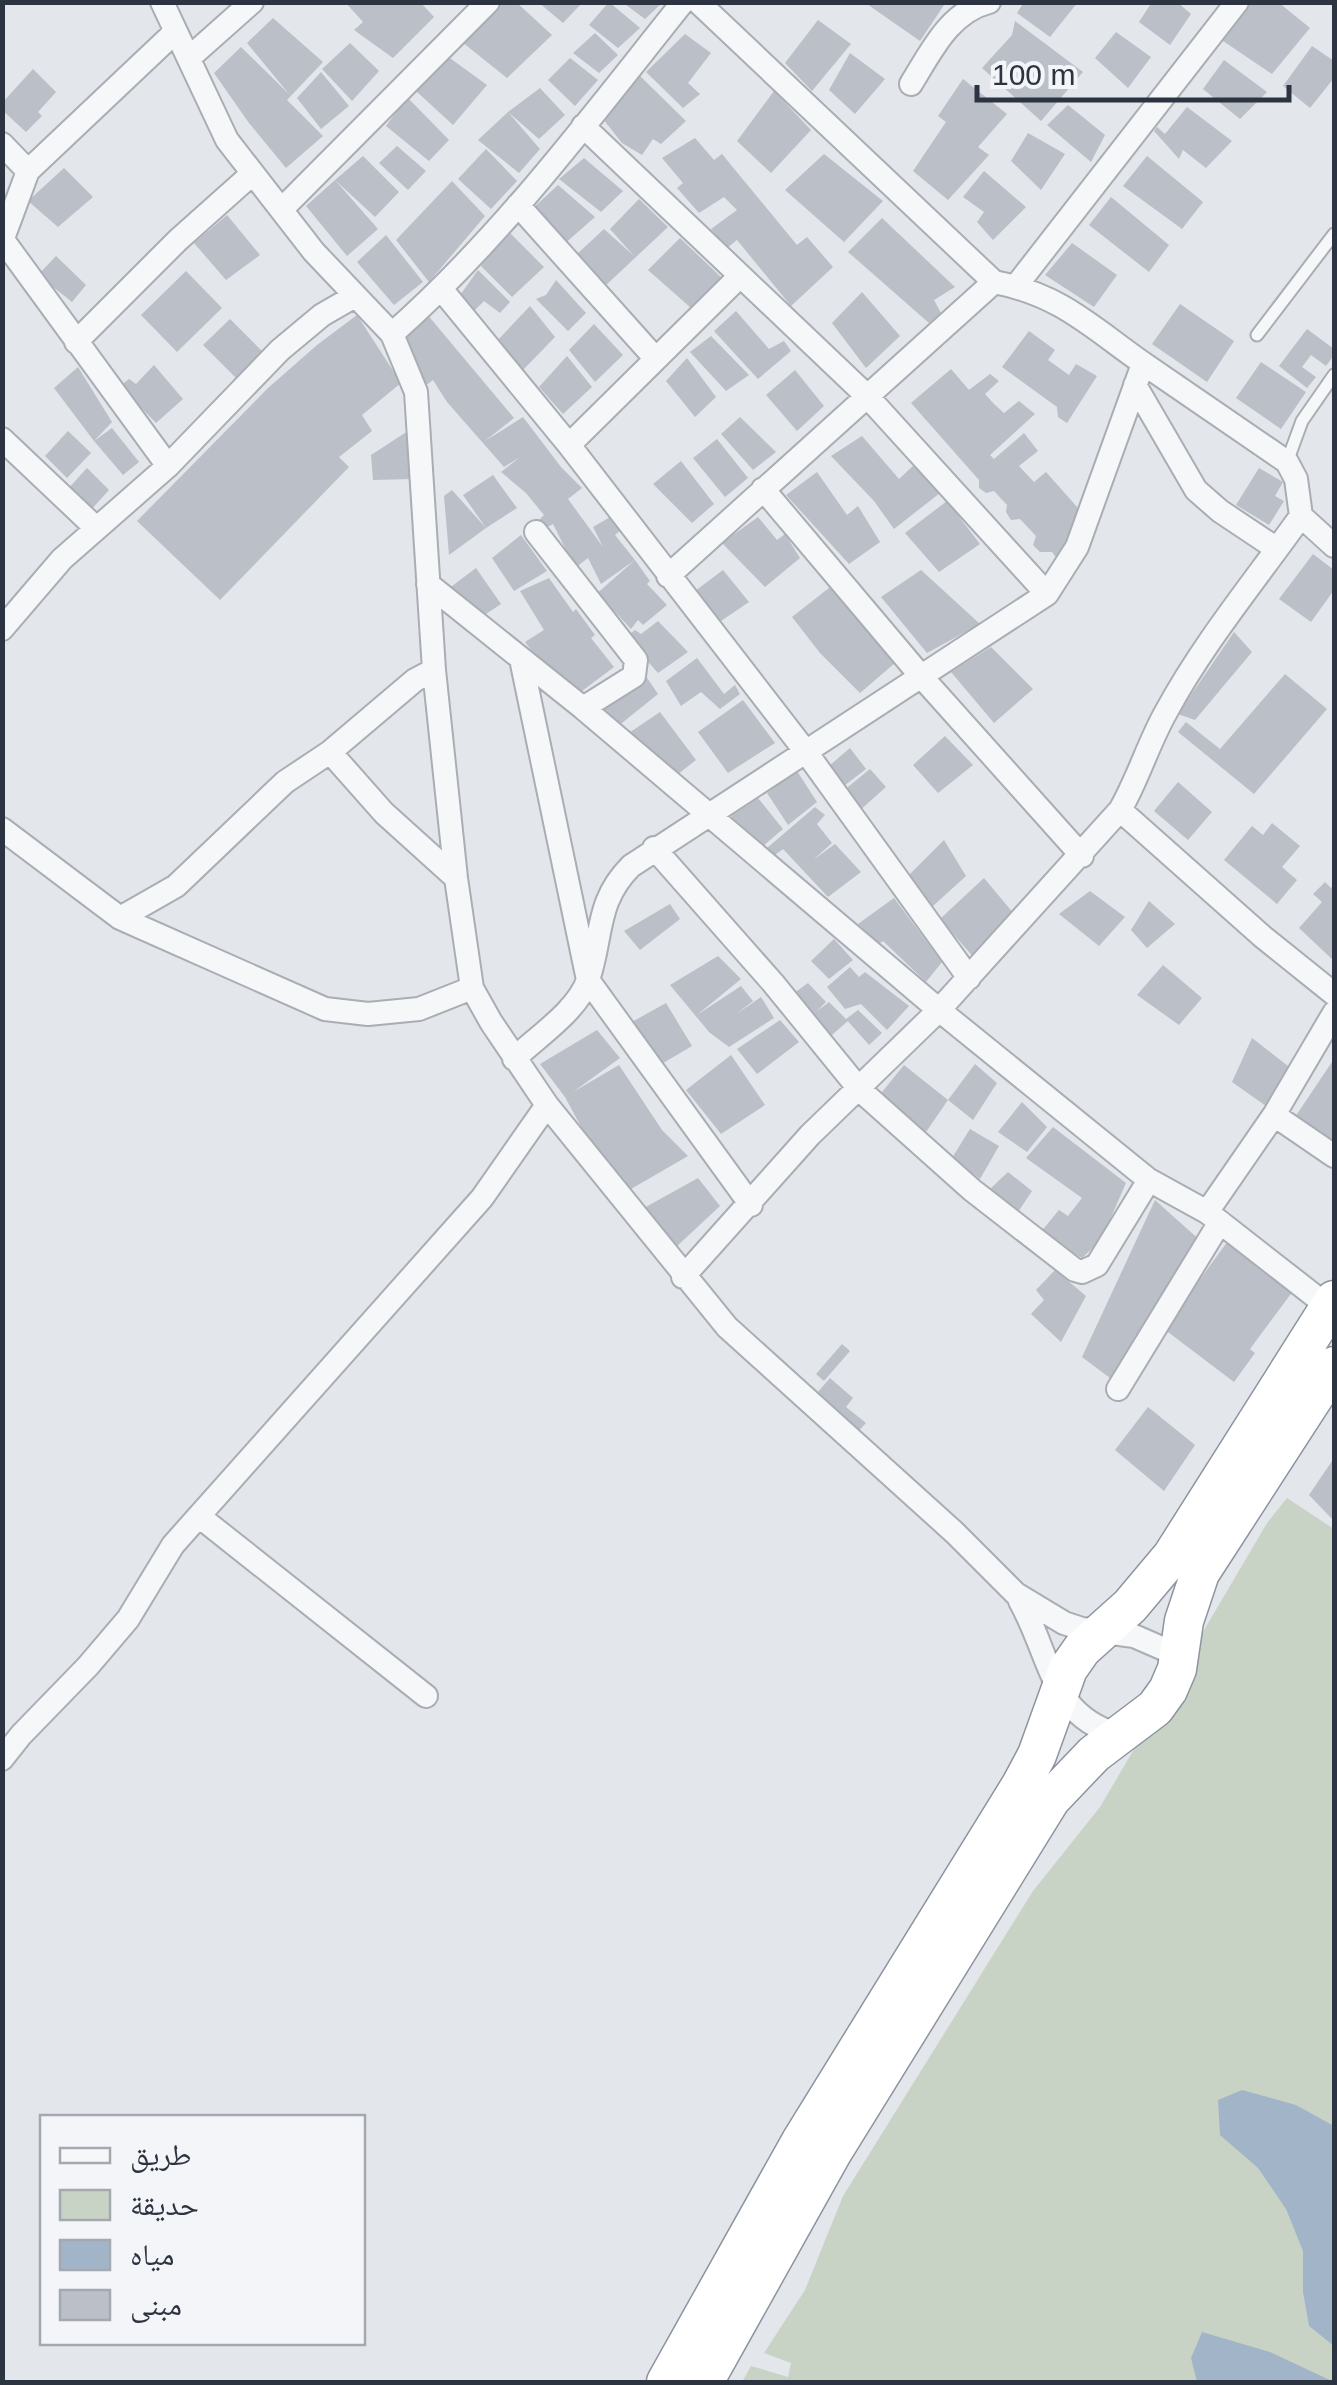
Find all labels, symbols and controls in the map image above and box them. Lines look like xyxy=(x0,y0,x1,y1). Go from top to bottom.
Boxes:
scale bar xyxy=(977,40,1290,102)
text: 100 m xyxy=(992,58,1075,91)
legend xyxy=(40,2115,365,2345)
text: طريق xyxy=(130,2138,191,2173)
text: حديقة xyxy=(130,2188,199,2222)
text: مياه xyxy=(130,2238,174,2272)
text: مبنى xyxy=(130,2288,182,2323)

